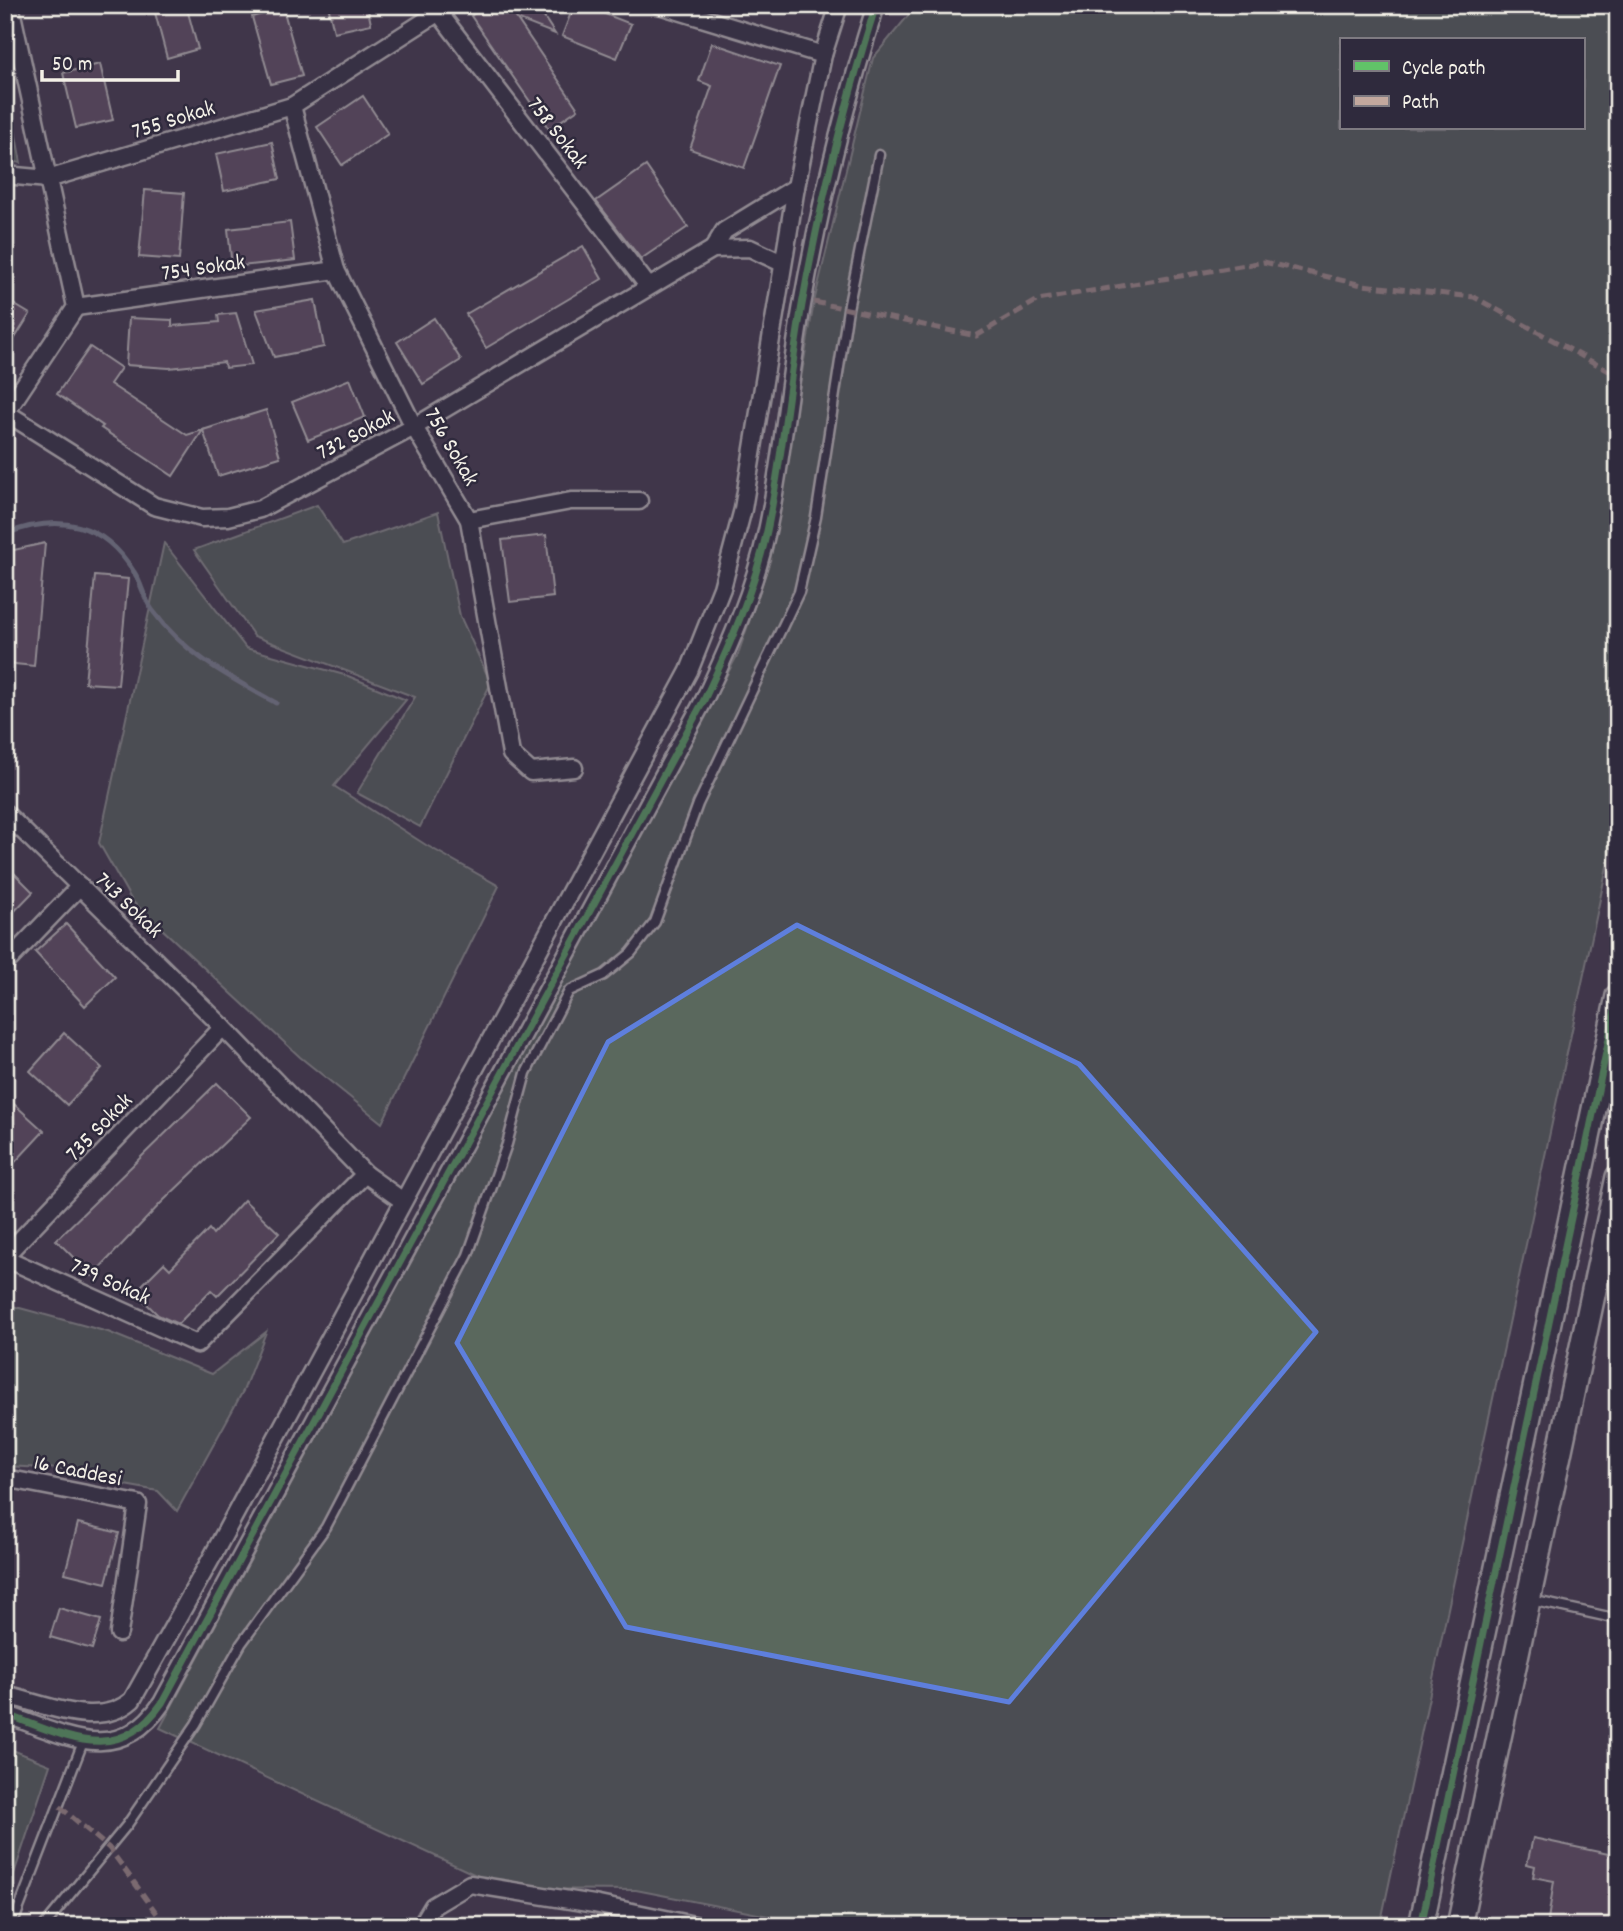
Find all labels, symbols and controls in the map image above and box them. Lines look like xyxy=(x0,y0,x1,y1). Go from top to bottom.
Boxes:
scale bar xyxy=(42,38,178,82)
legend xyxy=(1340,38,1584,130)
text: 50 m xyxy=(52,51,92,81)
text: Cycle path xyxy=(1402,55,1485,85)
text: Path xyxy=(1402,89,1439,119)
street label: 758 Sokak xyxy=(517,91,595,177)
street label: 755 Sokak xyxy=(128,93,220,150)
street label: 754 Sokak xyxy=(159,247,248,292)
street label: 732 Sokak xyxy=(312,402,402,470)
street label: 756 Sokak xyxy=(414,402,486,493)
street label: 743 Sokak xyxy=(86,866,169,948)
street label: 735 Sokak xyxy=(59,1086,142,1170)
street label: 739 Sokak xyxy=(64,1251,155,1316)
street label: 16 Caddesi xyxy=(30,1448,124,1497)

